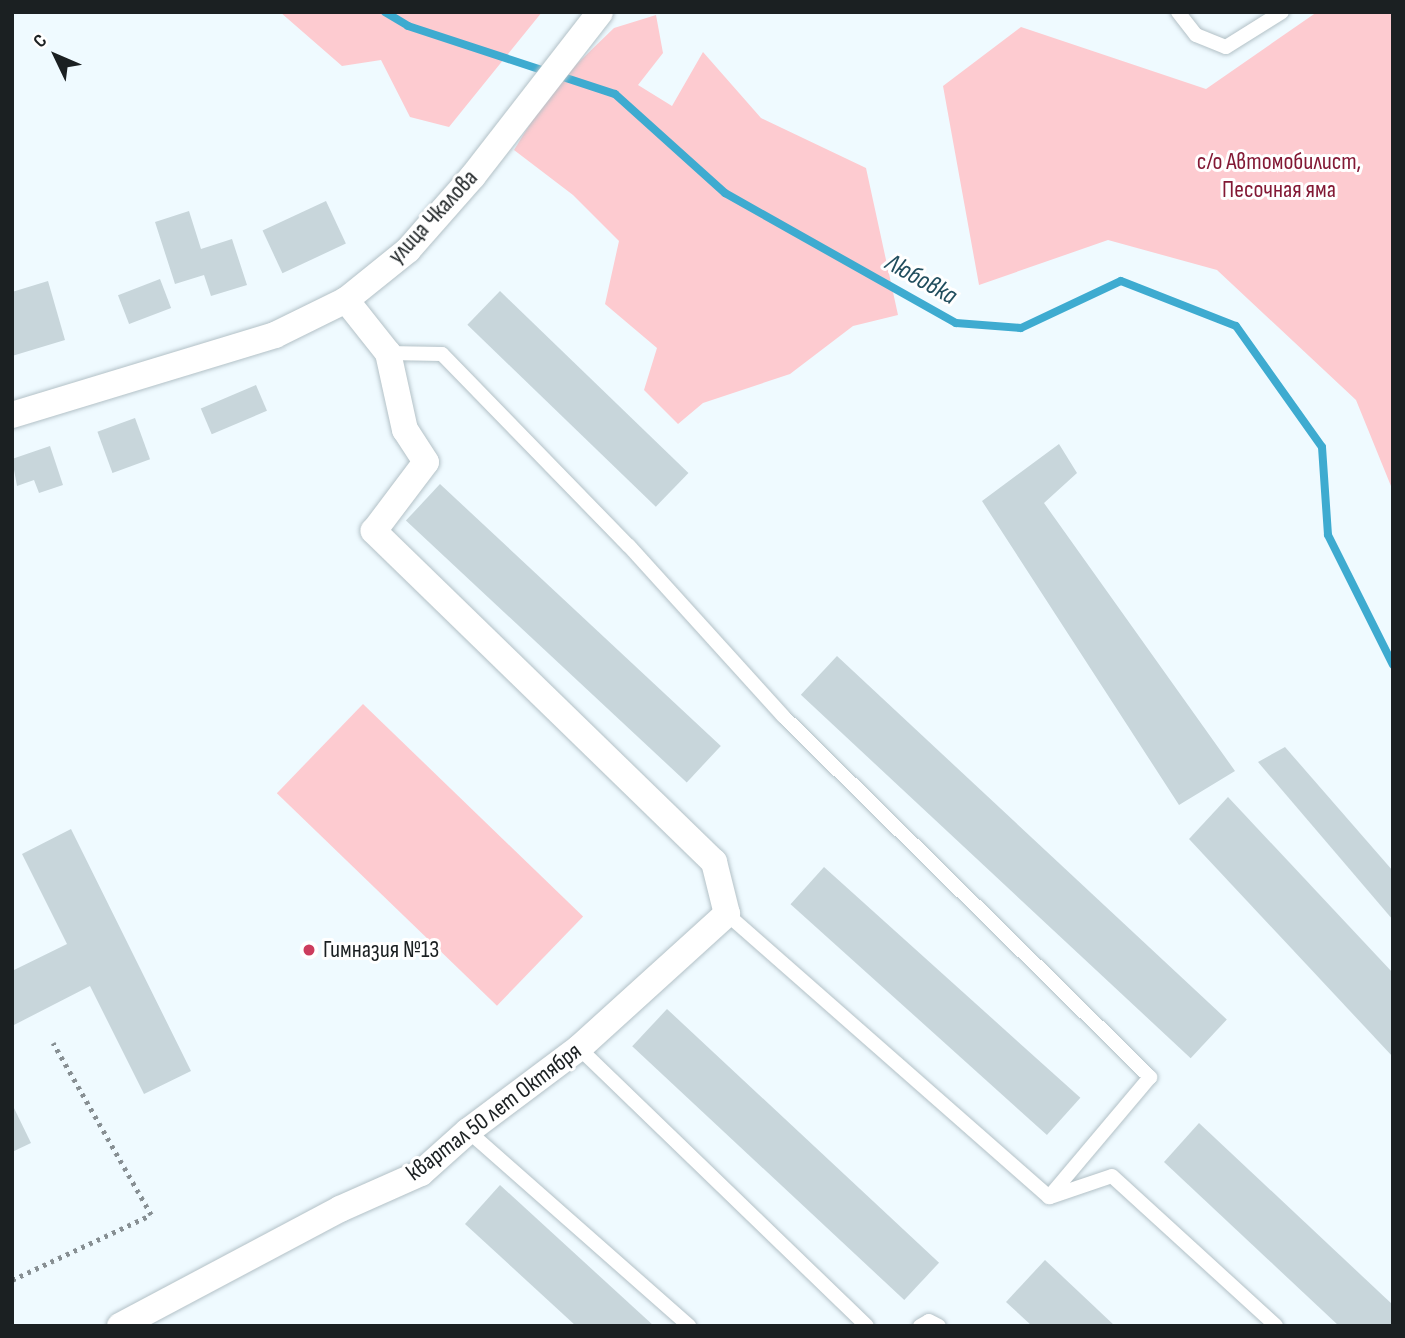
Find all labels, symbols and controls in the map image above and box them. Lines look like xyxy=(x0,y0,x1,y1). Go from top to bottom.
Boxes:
north arrow xyxy=(21,21,91,91)
text: С xyxy=(29,30,52,53)
park label: с/о Автомобилист, Песочная яма xyxy=(1197,148,1361,204)
street label: улица Чкалова xyxy=(382,164,484,270)
water label: Любовка xyxy=(880,248,962,312)
place label: Гимназия №13 xyxy=(323,936,439,964)
marker: Гимназия №13 xyxy=(301,942,317,958)
street label: квартал 50 лет Октября xyxy=(401,1037,587,1187)

